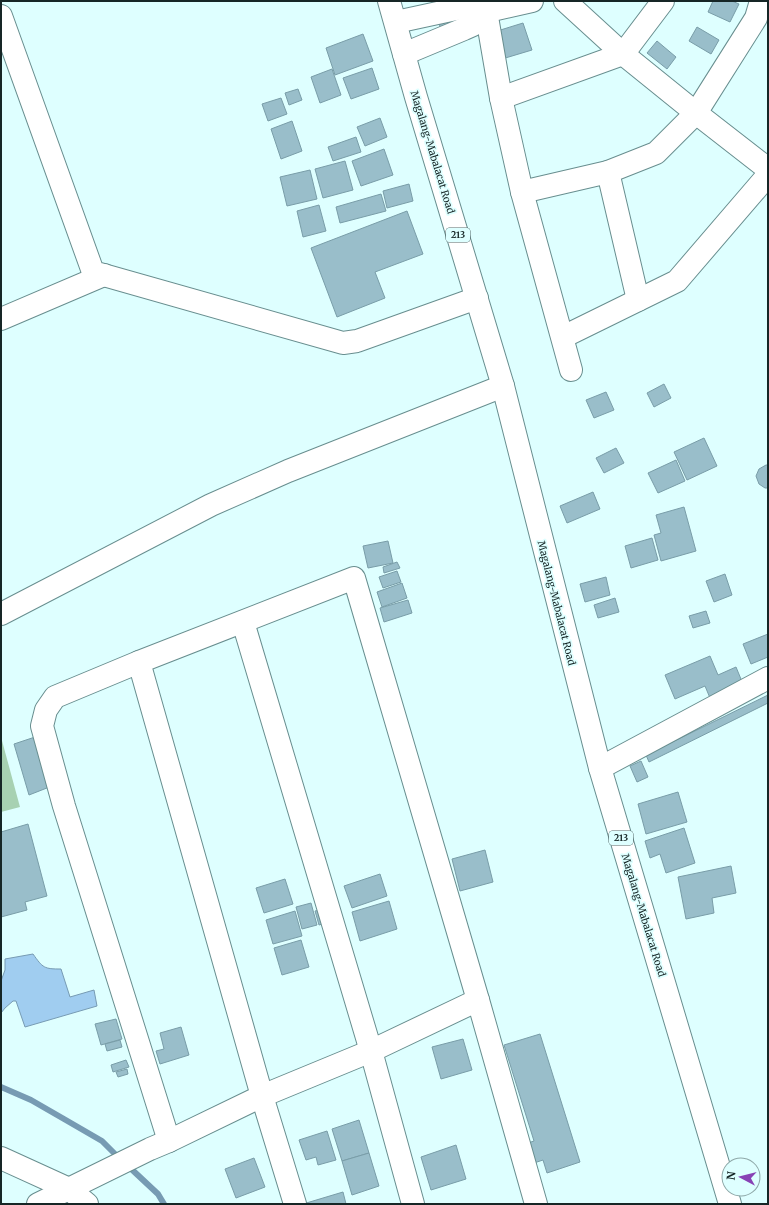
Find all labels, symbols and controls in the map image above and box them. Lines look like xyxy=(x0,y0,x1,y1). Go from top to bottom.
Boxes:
street label: Magalang-Mabalacat Road xyxy=(408,89,457,215)
road number: 213 xyxy=(446,228,470,242)
street label: Magalang-Mabalacat Road xyxy=(535,539,578,667)
road number: 213 xyxy=(609,831,633,845)
street label: Magalang-Mabalacat Road xyxy=(619,852,668,978)
north arrow xyxy=(721,1157,761,1197)
text: N xyxy=(724,1170,739,1181)

